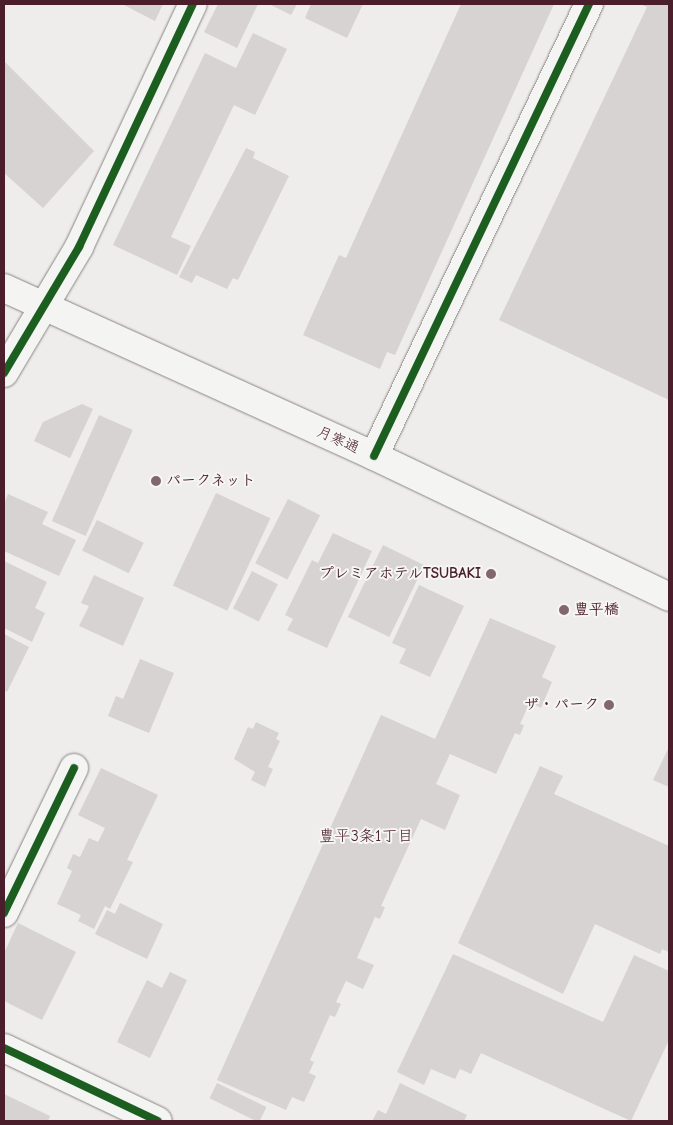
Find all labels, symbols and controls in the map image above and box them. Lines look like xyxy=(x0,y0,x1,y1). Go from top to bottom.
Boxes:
street label: 月寒通 xyxy=(314,423,362,457)
place label: パークネット xyxy=(166,472,256,490)
marker: パークネット xyxy=(150,475,162,487)
place label: プレミアホテルTSUBAKI xyxy=(318,565,481,583)
marker: プレミアホテルTSUBAKI xyxy=(485,568,497,580)
place label: 豊平橋 xyxy=(574,601,619,619)
marker: 豊平橋 xyxy=(558,604,570,616)
place label: ザ・パーク xyxy=(524,696,599,714)
marker: ザ・パーク xyxy=(603,699,615,711)
district label: 豊平3条1丁目 xyxy=(319,826,413,846)

